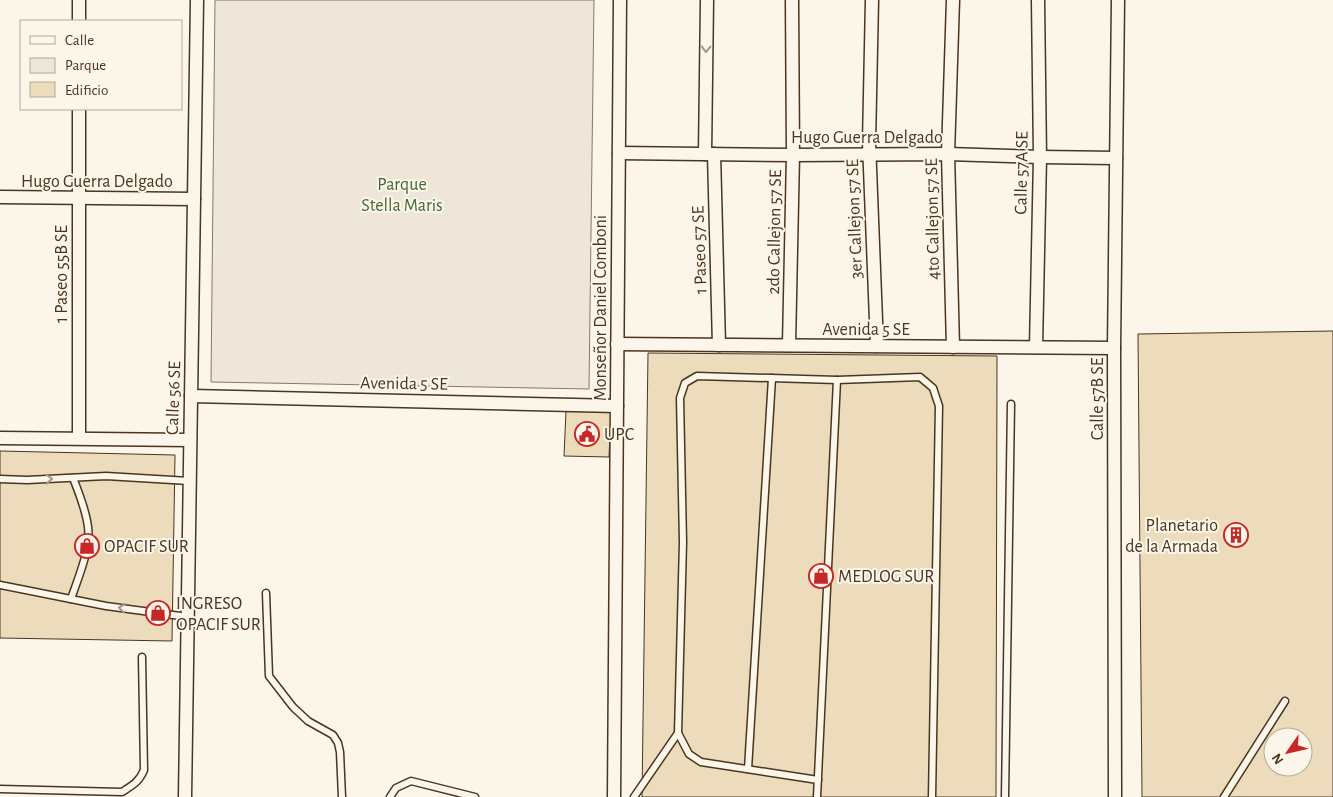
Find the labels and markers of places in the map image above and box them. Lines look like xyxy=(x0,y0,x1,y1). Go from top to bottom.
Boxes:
public building icon: UPC xyxy=(574,421,600,447)
place label: UPC xyxy=(604,426,634,444)
place label: Planetario de la Armada xyxy=(1125,517,1218,556)
building icon: Planetario de la Armada xyxy=(1223,522,1249,548)
shop icon: OPACIF SUR xyxy=(74,533,100,559)
place label: OPACIF SUR xyxy=(104,538,189,556)
shop icon: MEDLOG SUR xyxy=(808,563,834,589)
place label: MEDLOG SUR xyxy=(838,568,934,586)
place label: INGRESO OPACIF SUR xyxy=(176,595,261,634)
shop icon: INGRESO OPACIF SUR xyxy=(145,600,171,626)

